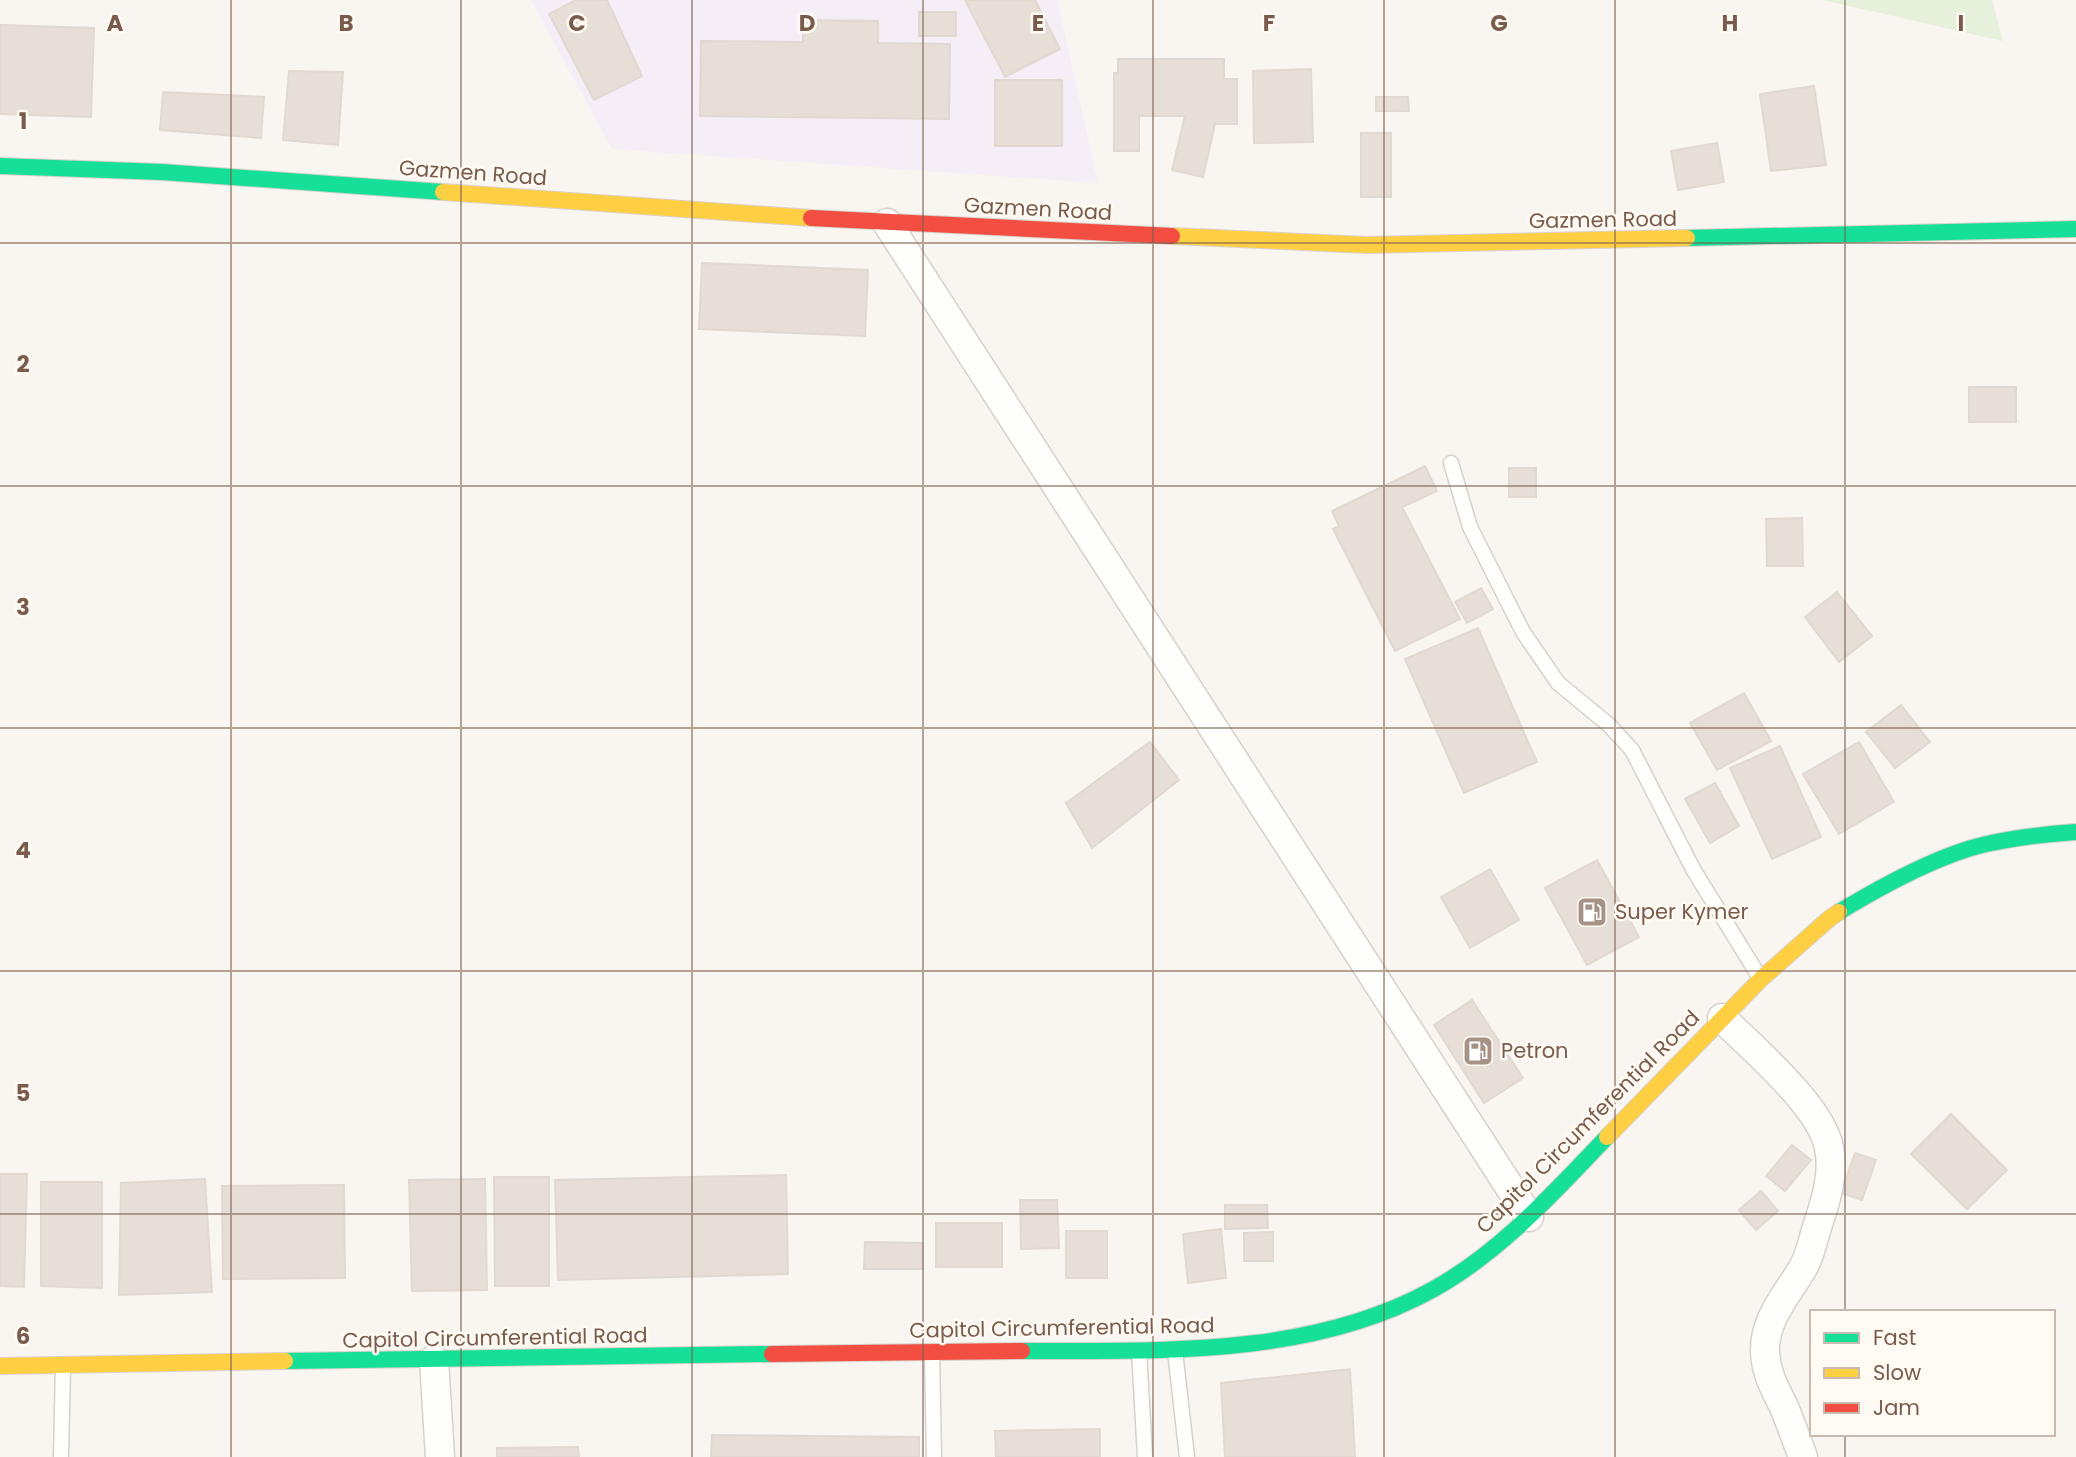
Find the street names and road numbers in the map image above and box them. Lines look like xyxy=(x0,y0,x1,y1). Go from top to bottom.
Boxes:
street label: Gazmen Road xyxy=(398,153,548,192)
street label: Gazmen Road xyxy=(963,190,1113,227)
street label: Gazmen Road xyxy=(1529,204,1677,235)
street label: Capitol Circumferential Road xyxy=(1469,1003,1706,1240)
street label: Capitol Circumferential Road xyxy=(909,1310,1215,1345)
street label: Capitol Circumferential Road xyxy=(342,1320,648,1355)

